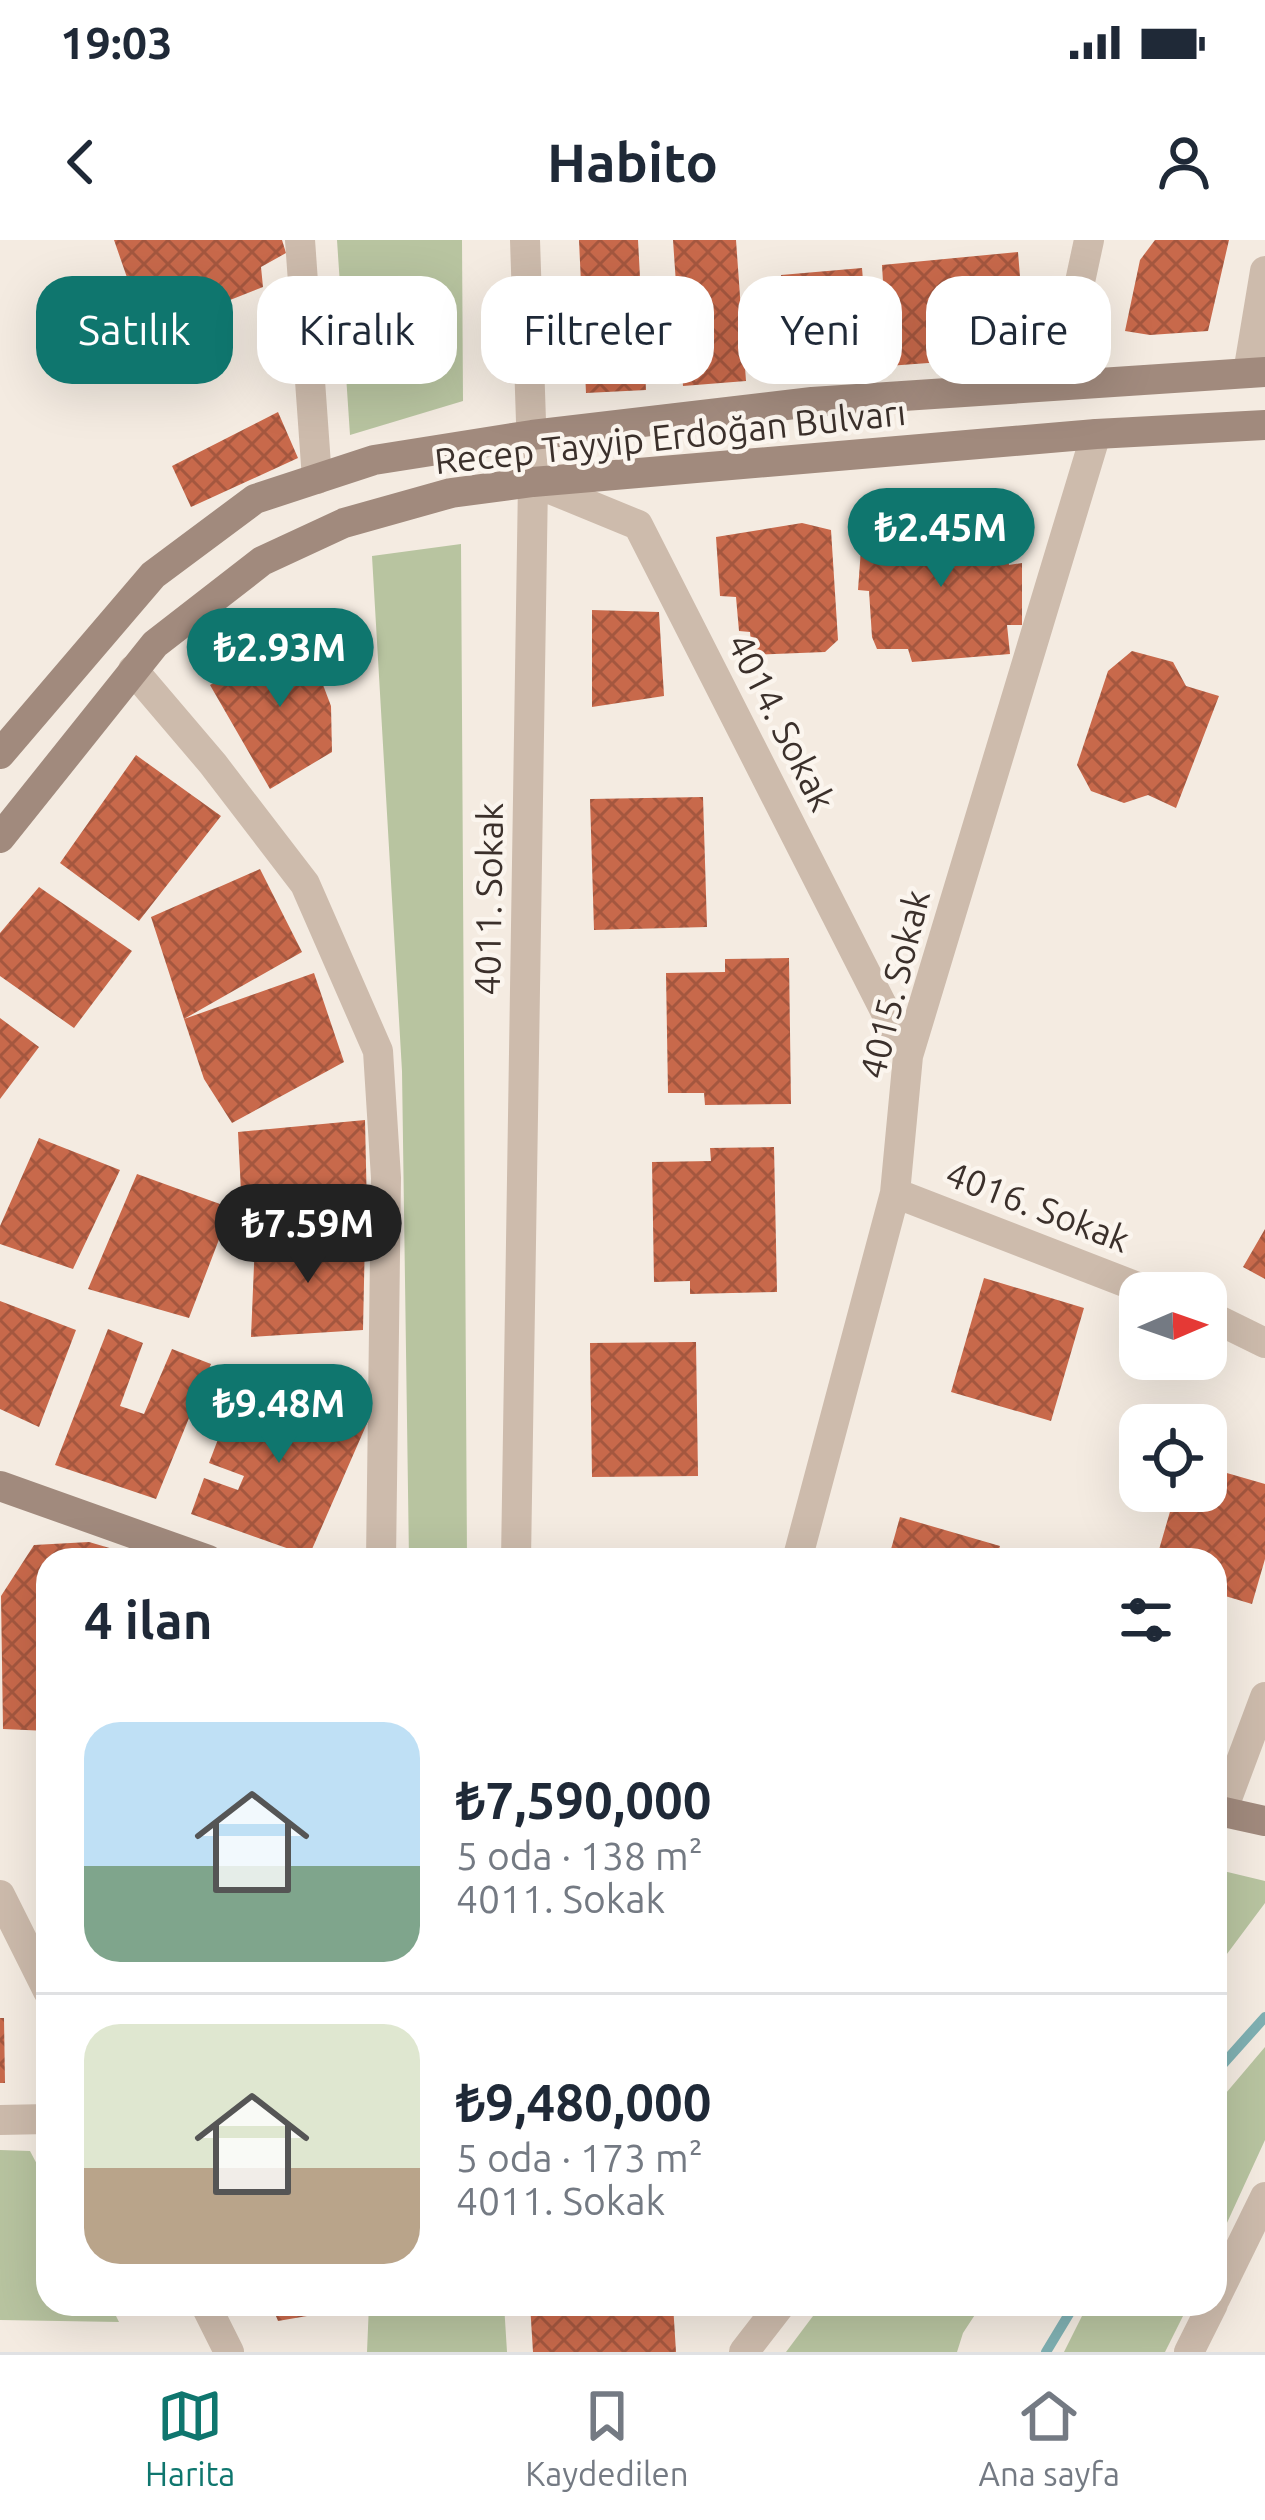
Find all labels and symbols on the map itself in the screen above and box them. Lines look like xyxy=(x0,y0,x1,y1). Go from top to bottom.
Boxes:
street label: Recep Tayyip Erdoğan Bulvarı xyxy=(432,391,908,481)
pin: ₺2.45M xyxy=(843,488,1039,590)
pin: ₺2.93M xyxy=(182,608,378,710)
street label: 4014. Sokak xyxy=(720,627,844,817)
street label: 4011. Sokak xyxy=(466,802,510,996)
street label: 4015. Sokak xyxy=(851,885,937,1083)
street label: 4016. Sokak xyxy=(941,1152,1135,1260)
pin: ₺7.59M xyxy=(210,1184,406,1286)
north arrow xyxy=(1119,1272,1227,1380)
pin: ₺9.48M xyxy=(181,1364,377,1466)

